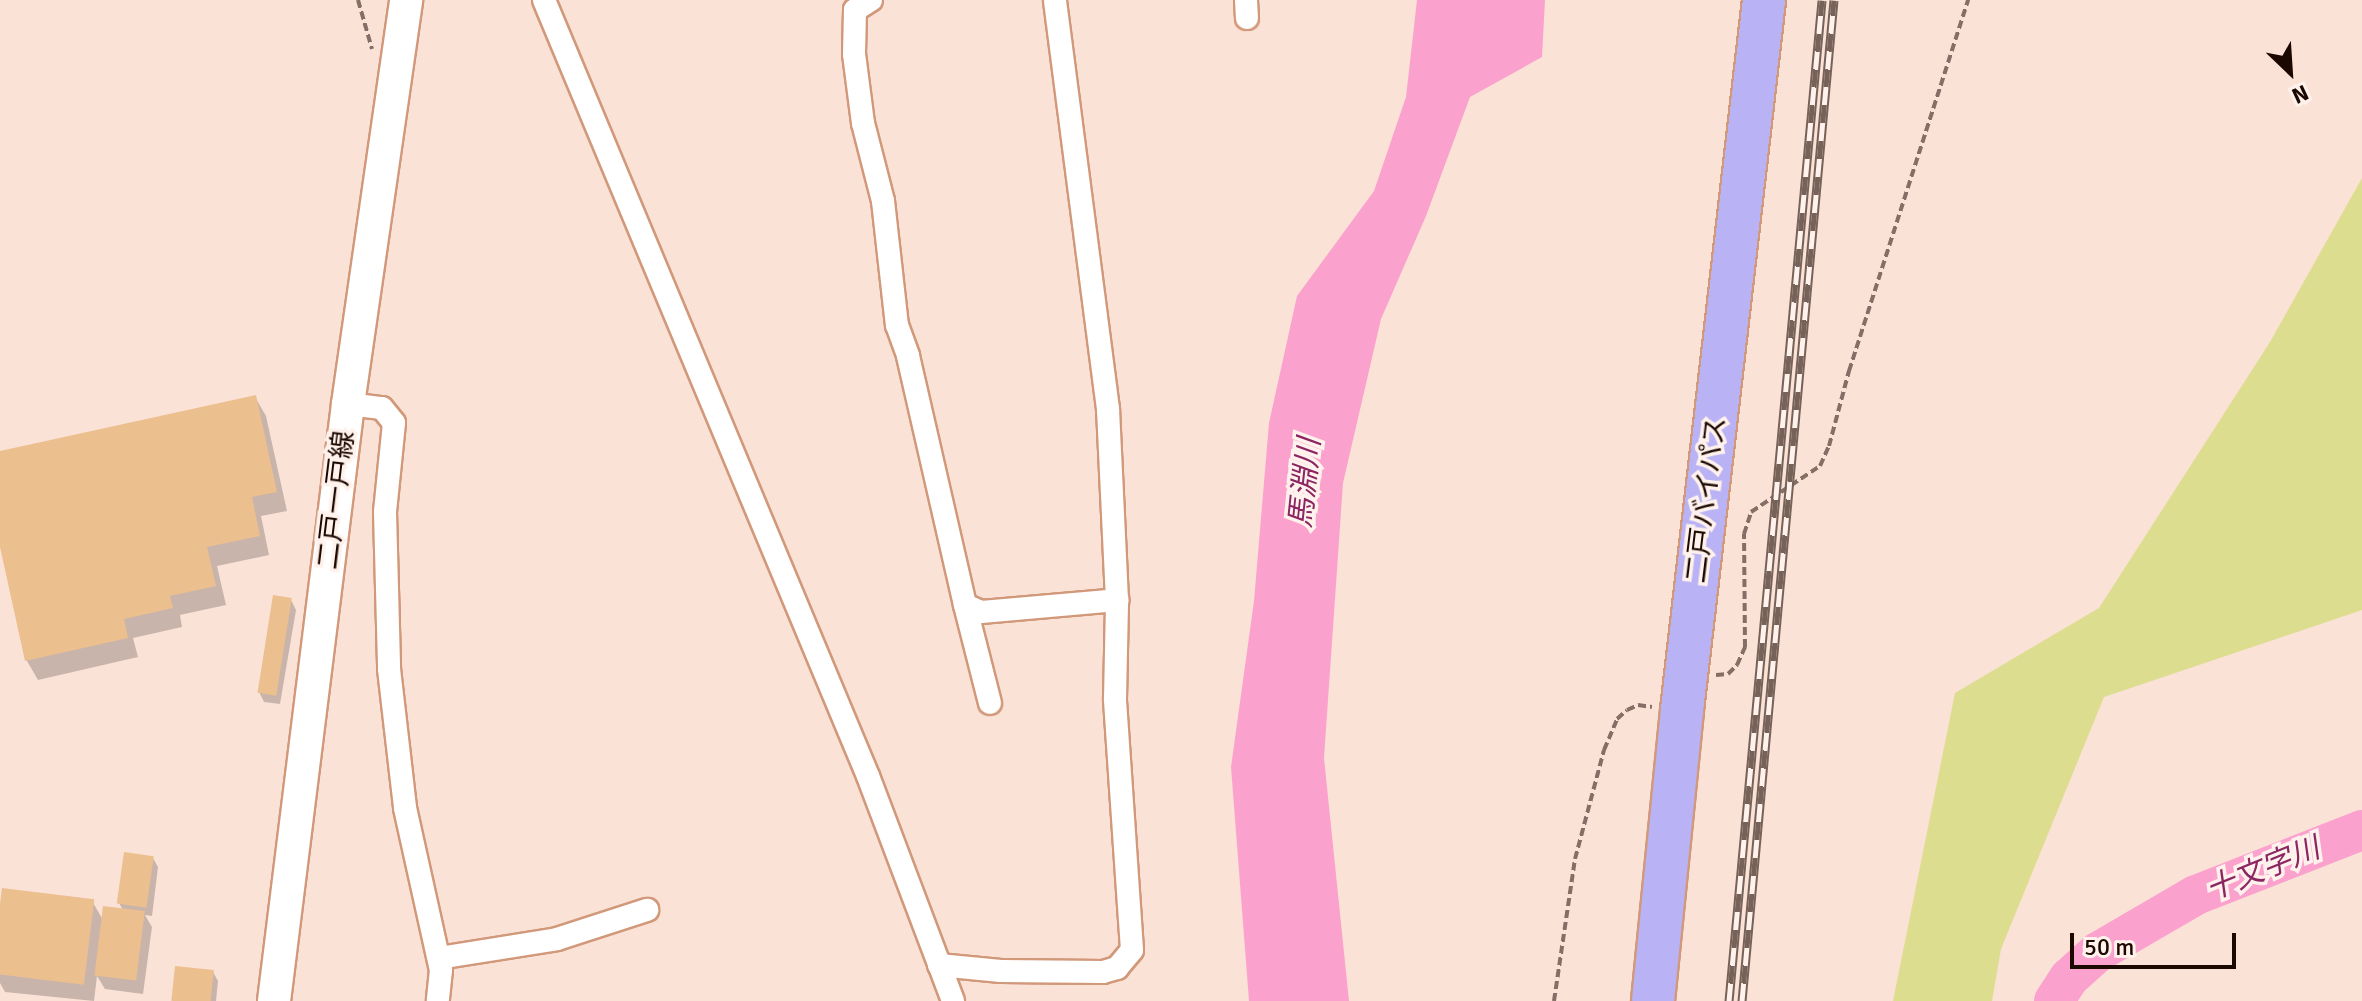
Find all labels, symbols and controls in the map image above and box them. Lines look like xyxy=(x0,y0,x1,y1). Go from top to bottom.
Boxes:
north arrow xyxy=(2250,32,2330,112)
text: N xyxy=(2288,79,2313,110)
street label: 二戸バイパス xyxy=(1679,415,1733,585)
street label: 二戸一戸線 xyxy=(311,428,361,572)
water label: 馬淵川 xyxy=(1283,436,1329,530)
water label: 十文字川 xyxy=(2201,831,2325,909)
scale bar xyxy=(2074,917,2240,967)
text: 50 m xyxy=(2084,932,2134,962)

